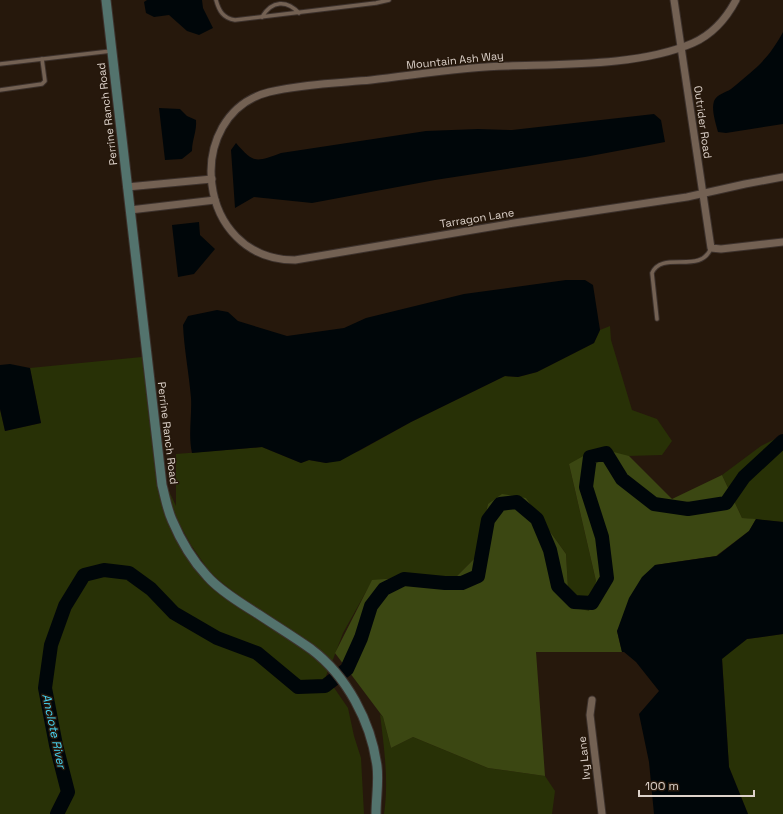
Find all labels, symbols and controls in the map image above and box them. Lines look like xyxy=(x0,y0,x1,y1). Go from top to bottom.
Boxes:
street label: Mountain Ash Way xyxy=(406,48,504,72)
street label: Perrine Ranch Road xyxy=(94,62,120,166)
street label: Outrider Road xyxy=(691,85,715,159)
street label: Tarragon Lane xyxy=(439,205,515,231)
street label: Perrine Ranch Road xyxy=(155,381,181,485)
water label: Anclote River xyxy=(38,692,70,771)
street label: Ivy Lane xyxy=(575,736,593,780)
scale bar xyxy=(639,772,754,798)
text: 100 m xyxy=(645,778,679,794)

